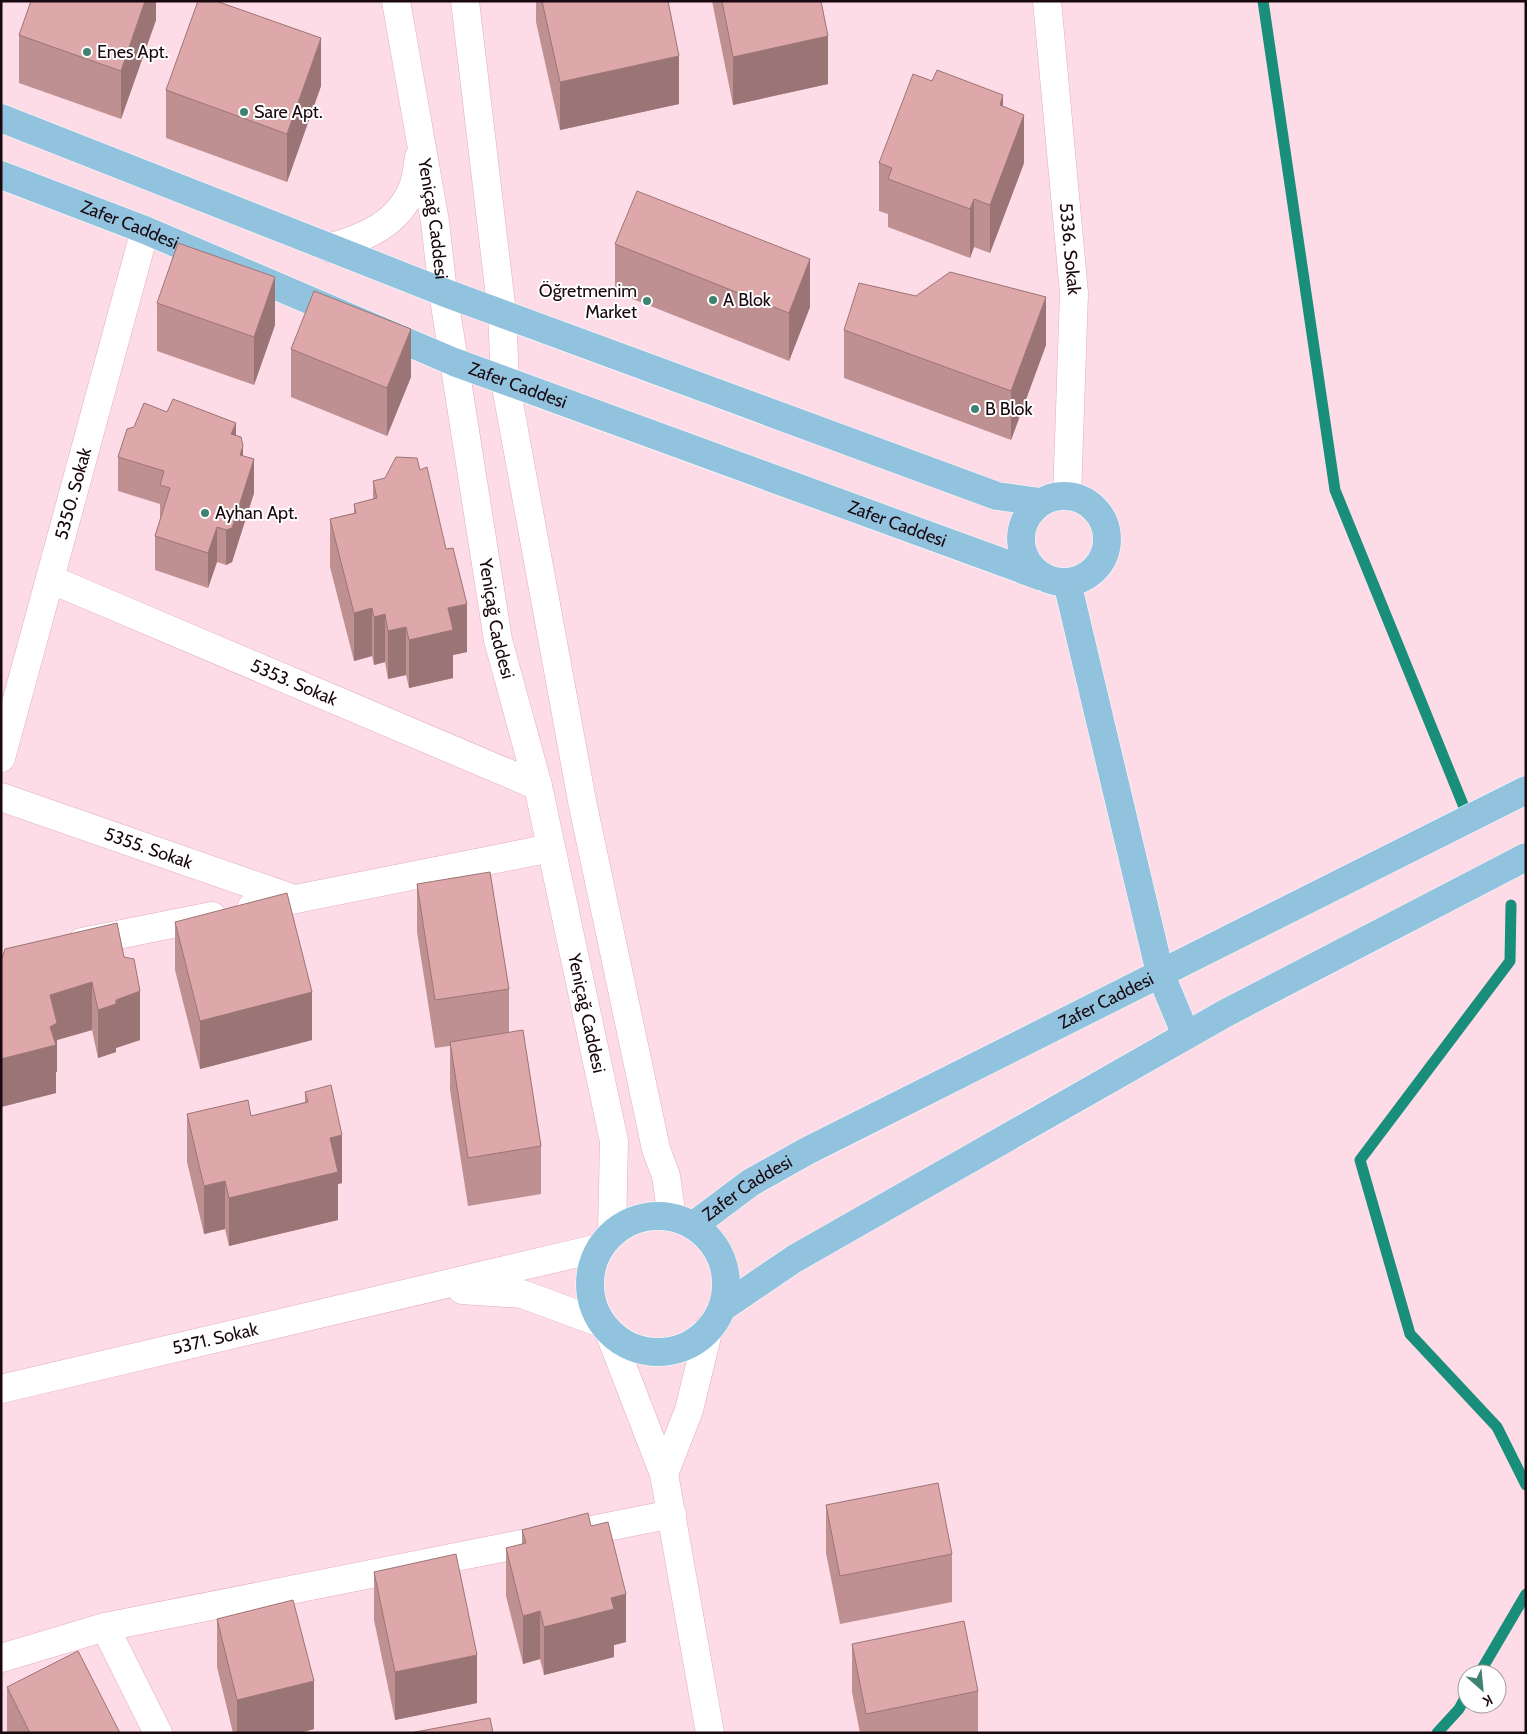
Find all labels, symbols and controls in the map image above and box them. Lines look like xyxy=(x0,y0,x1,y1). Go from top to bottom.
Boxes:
place label: Enes Apt. xyxy=(97,41,168,63)
marker: Enes Apt. xyxy=(81,46,93,58)
place label: Sare Apt. xyxy=(254,101,323,123)
marker: Sare Apt. xyxy=(238,106,250,118)
street label: Yeniçağ Caddesi xyxy=(413,156,452,280)
street label: Zafer Caddesi xyxy=(78,196,182,254)
street label: 5336. Sokak xyxy=(1055,202,1085,297)
place label: Öğretmenim Market xyxy=(539,280,637,323)
place label: A Blok xyxy=(723,289,772,311)
marker: A Blok xyxy=(707,294,719,306)
marker: Öğretmenim Market xyxy=(641,295,653,307)
street label: Zafer Caddesi xyxy=(465,357,570,413)
place label: B Blok xyxy=(985,398,1033,420)
marker: B Blok xyxy=(969,403,981,415)
street label: 5350. Sokak xyxy=(50,444,96,542)
street label: Zafer Caddesi xyxy=(845,496,949,552)
place label: Ayhan Apt. xyxy=(215,502,298,524)
marker: Ayhan Apt. xyxy=(199,507,211,519)
street label: Yeniçağ Caddesi xyxy=(474,556,519,681)
street label: 5353. Sokak xyxy=(247,654,341,711)
street label: 5355. Sokak xyxy=(101,823,196,874)
street label: Yeniçağ Caddesi xyxy=(563,950,610,1075)
street label: Zafer Caddesi xyxy=(1055,968,1157,1034)
street label: Zafer Caddesi xyxy=(698,1151,796,1226)
street label: 5371. Sokak xyxy=(170,1318,261,1359)
north arrow xyxy=(1457,1664,1507,1714)
text: K xyxy=(1480,1691,1496,1711)

